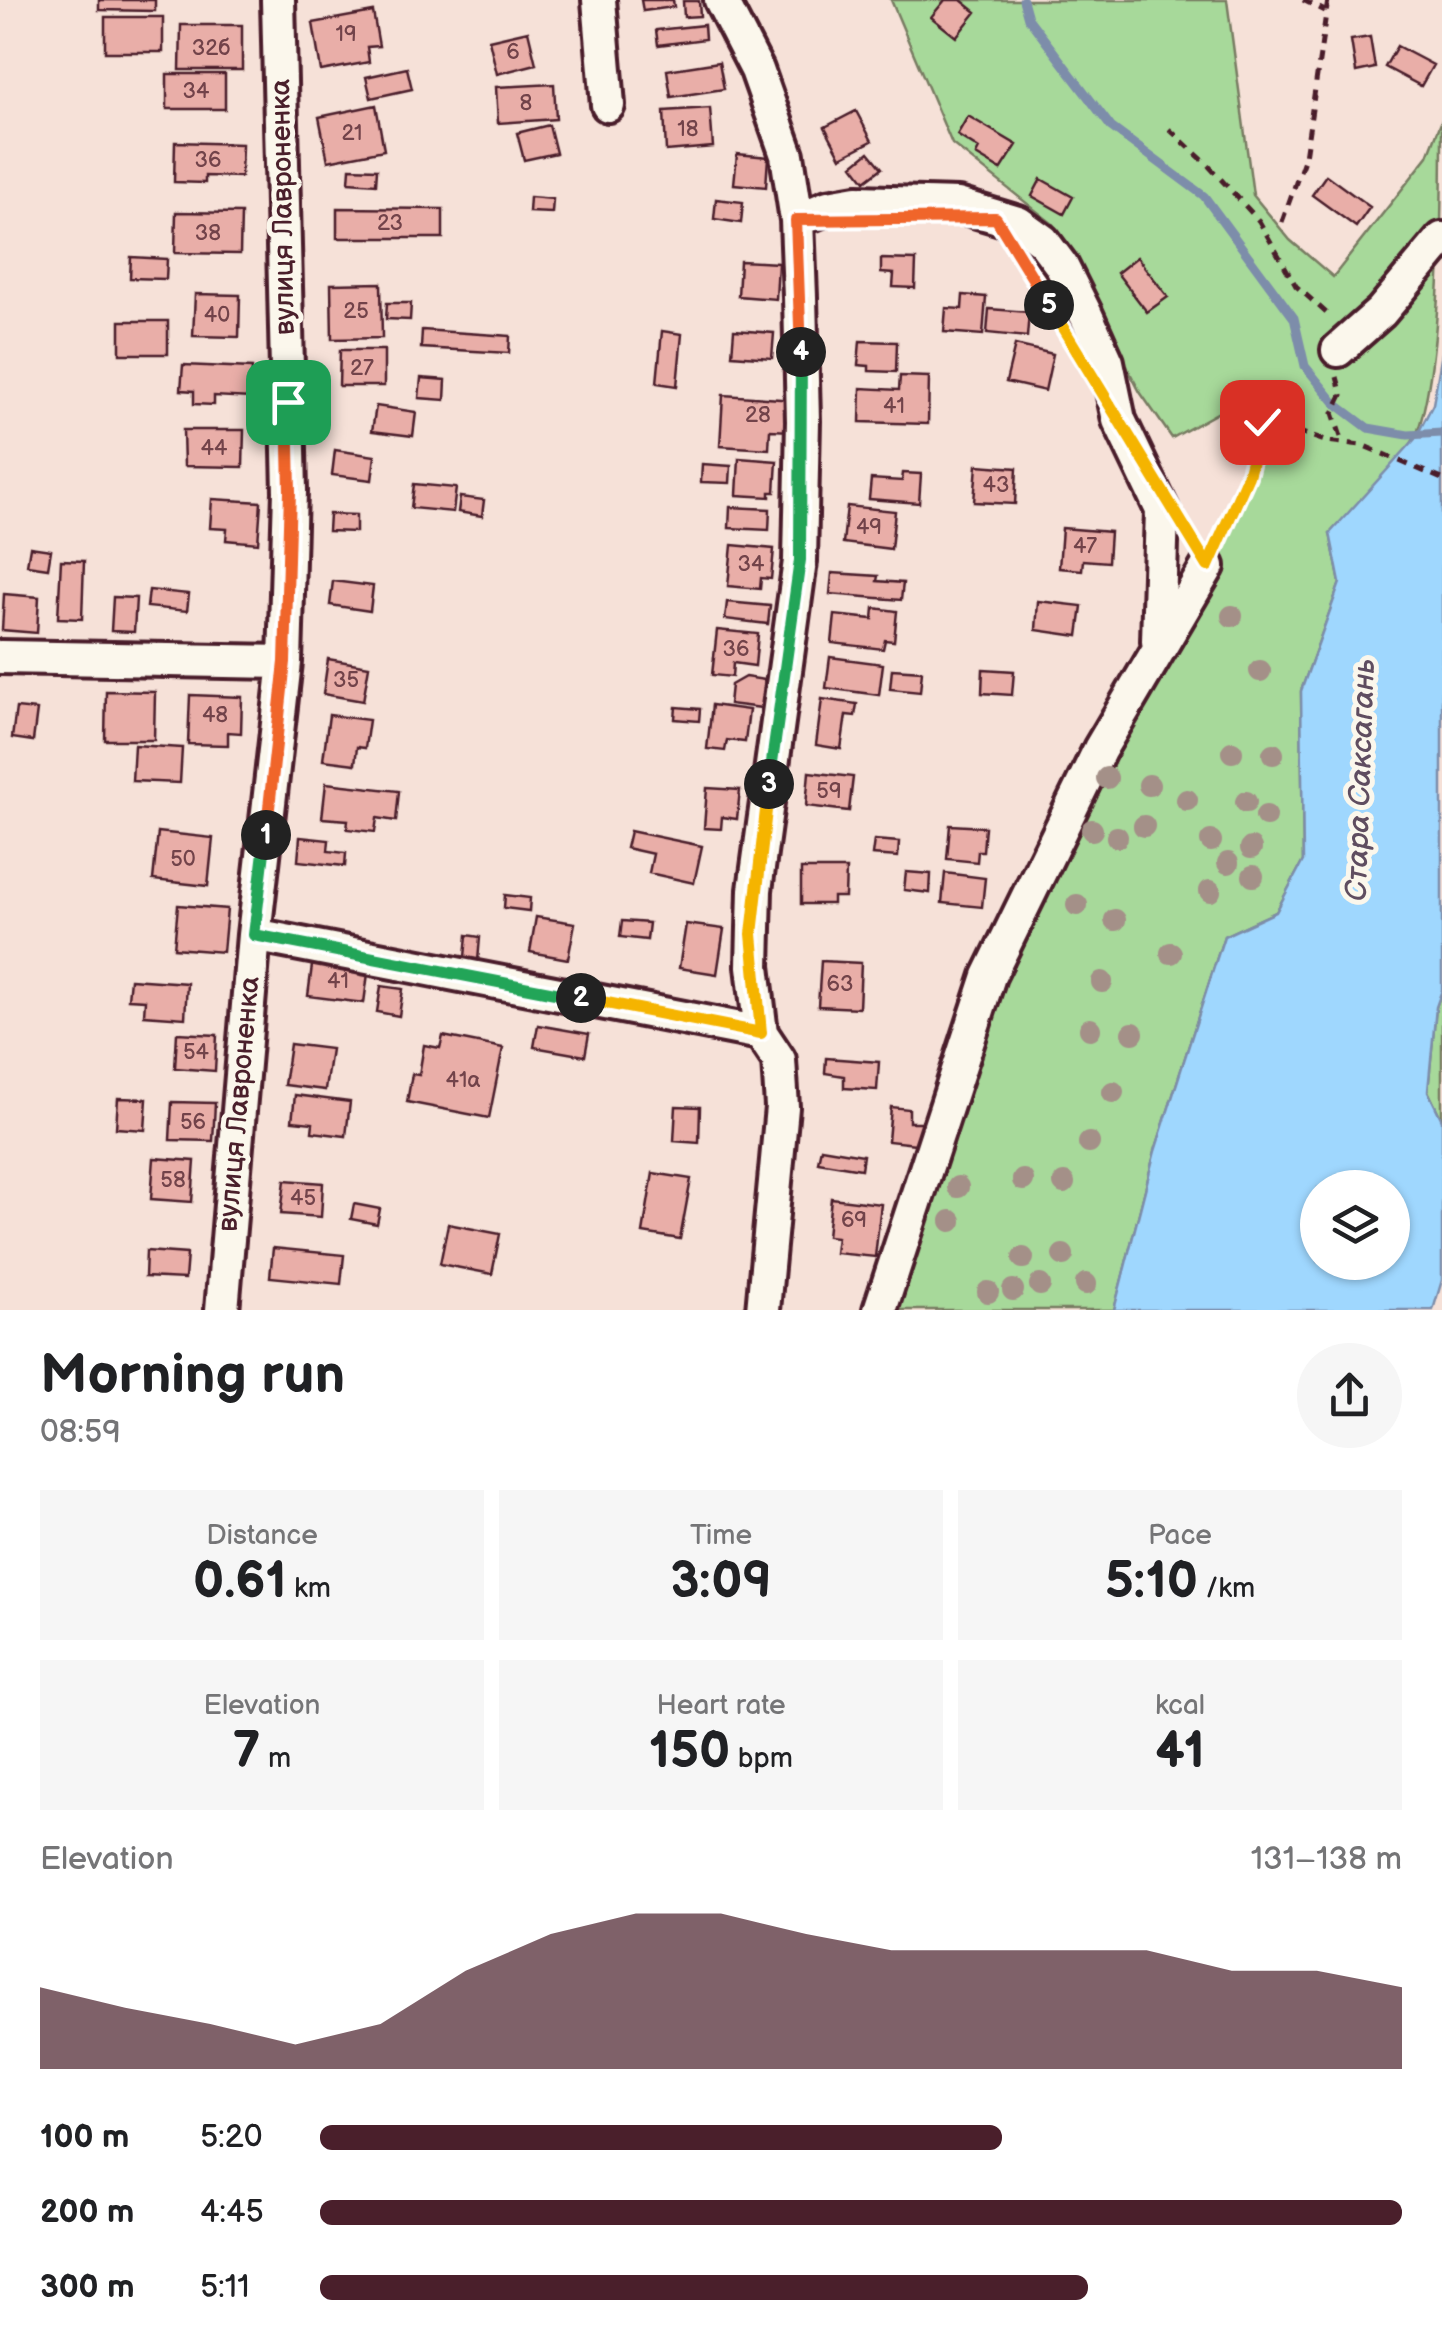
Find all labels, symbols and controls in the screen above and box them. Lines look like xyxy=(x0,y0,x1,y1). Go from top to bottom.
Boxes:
house number: 19 xyxy=(335,21,357,48)
house number: 32б xyxy=(192,35,230,62)
house number: 6 xyxy=(506,39,520,66)
house number: 34 xyxy=(183,78,210,105)
street label: вулиця Лавроненка xyxy=(264,78,302,335)
house number: 8 xyxy=(520,90,532,117)
house number: 18 xyxy=(677,116,699,143)
house number: 21 xyxy=(341,120,363,147)
house number: 36 xyxy=(195,147,221,174)
house number: 23 xyxy=(377,210,403,237)
house number: 38 xyxy=(195,220,221,247)
pin: 5 xyxy=(1024,280,1074,330)
text: 5 xyxy=(1041,288,1057,321)
house number: 25 xyxy=(343,298,369,325)
house number: 40 xyxy=(204,302,230,329)
pin: 4 xyxy=(776,327,826,377)
text: 4 xyxy=(793,335,809,368)
house number: 27 xyxy=(350,355,374,382)
pin xyxy=(246,360,331,445)
icon: arrive xyxy=(261,375,316,430)
pin xyxy=(1220,380,1305,465)
house number: 41 xyxy=(883,393,905,420)
icon: check xyxy=(1235,395,1290,450)
house number: 28 xyxy=(745,402,771,429)
house number: 44 xyxy=(201,435,228,462)
house number: 43 xyxy=(983,472,1009,499)
house number: 49 xyxy=(856,514,882,541)
house number: 47 xyxy=(1073,533,1097,560)
house number: 34 xyxy=(738,551,765,578)
house number: 36 xyxy=(723,636,749,663)
water label: Стара Саксагань xyxy=(1339,658,1383,902)
house number: 35 xyxy=(333,667,359,694)
house number: 48 xyxy=(202,702,228,729)
pin: 3 xyxy=(744,759,794,809)
text: 3 xyxy=(761,767,777,800)
house number: 59 xyxy=(816,778,842,805)
pin: 1 xyxy=(241,810,291,860)
text: 1 xyxy=(260,818,272,851)
house number: 50 xyxy=(170,846,196,873)
house number: 41 xyxy=(327,968,349,995)
house number: 63 xyxy=(827,971,853,998)
pin: 2 xyxy=(556,973,606,1023)
street label: вулиця Лавроненка xyxy=(211,974,267,1233)
text: 2 xyxy=(573,981,589,1014)
house number: 54 xyxy=(183,1039,210,1066)
house number: 41а xyxy=(446,1067,480,1094)
house number: 56 xyxy=(180,1109,206,1136)
house number: 58 xyxy=(160,1167,186,1194)
map controls xyxy=(1300,1170,1410,1280)
button: layers xyxy=(1300,1170,1410,1280)
house number: 45 xyxy=(290,1185,316,1212)
house number: 69 xyxy=(841,1207,867,1234)
text: Morning run xyxy=(40,1342,345,1409)
button: share xyxy=(1297,1343,1402,1448)
text: 08:59 xyxy=(40,1413,121,1452)
text: Distance xyxy=(206,1519,318,1552)
text: Time xyxy=(690,1519,752,1552)
text: Pace xyxy=(1148,1519,1212,1552)
text: 0.61 xyxy=(193,1552,287,1612)
text: 3:09 xyxy=(670,1552,772,1612)
text: 5:10 xyxy=(1105,1552,1198,1612)
text: km xyxy=(287,1572,331,1605)
text: /km xyxy=(1198,1572,1255,1605)
text: Elevation xyxy=(204,1689,320,1722)
text: Heart rate xyxy=(656,1689,786,1722)
text: kcal xyxy=(1155,1689,1205,1722)
text: 7 xyxy=(233,1722,260,1782)
text: 150 xyxy=(649,1722,730,1782)
text: 41 xyxy=(1155,1722,1205,1782)
text: m xyxy=(260,1742,291,1775)
text: bpm xyxy=(730,1742,793,1775)
text: Elevation xyxy=(40,1840,173,1879)
text: 131–138 m xyxy=(1251,1840,1402,1879)
text: 100 m xyxy=(40,2118,129,2157)
text: 5:20 xyxy=(200,2118,263,2157)
text: 200 m xyxy=(40,2193,134,2232)
text: 4:45 xyxy=(200,2193,264,2232)
text: 300 m xyxy=(40,2268,135,2307)
text: 5:11 xyxy=(200,2268,250,2307)

